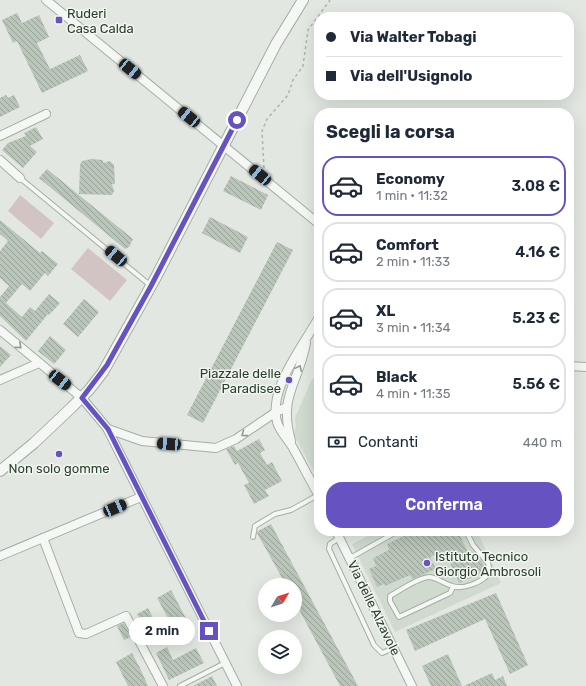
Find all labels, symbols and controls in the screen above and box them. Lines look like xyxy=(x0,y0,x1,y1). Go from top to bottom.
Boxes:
place label: Ruderi Casa Calda xyxy=(67,6,134,36)
marker: Ruderi Casa Calda xyxy=(54,15,64,25)
text: Via Walter Tobagi xyxy=(350,28,476,46)
car xyxy=(117,57,143,81)
text: Via dell'Usignolo xyxy=(350,67,472,85)
car xyxy=(176,105,202,129)
route start xyxy=(228,111,246,129)
text: Scegli la corsa xyxy=(326,121,455,143)
car xyxy=(247,163,273,187)
icon: car xyxy=(328,168,364,204)
text: Economy xyxy=(376,170,445,188)
text: 3.08 € xyxy=(511,177,560,195)
text: 1 min · 11:32 xyxy=(376,188,448,203)
icon: car xyxy=(328,234,364,270)
text: Comfort xyxy=(376,236,439,254)
text: 4.16 € xyxy=(515,243,560,261)
car xyxy=(103,244,129,268)
text: 2 min · 11:33 xyxy=(376,254,450,269)
icon: car xyxy=(328,300,364,336)
text: XL xyxy=(376,302,395,320)
text: 5.23 € xyxy=(512,309,560,327)
text: 3 min · 11:34 xyxy=(376,320,451,335)
one-way arrow xyxy=(15,342,22,349)
one-way arrow xyxy=(294,364,302,372)
place label: Piazzale delle Paradisee xyxy=(200,366,281,396)
icon: car xyxy=(328,366,364,402)
car xyxy=(47,368,73,392)
text: Black xyxy=(376,368,417,386)
marker: Piazzale delle Paradisee xyxy=(284,375,294,385)
text: 5.56 € xyxy=(512,375,560,393)
text: 4 min · 11:35 xyxy=(376,386,451,401)
one-way arrow xyxy=(241,429,248,436)
icon: cash xyxy=(326,431,348,453)
text: Contanti xyxy=(358,433,418,451)
text: 440 m xyxy=(523,435,562,450)
car xyxy=(157,437,181,451)
marker: Non solo gomme xyxy=(54,449,64,459)
place label: Non solo gomme xyxy=(8,461,110,477)
button: Conferma xyxy=(326,482,562,528)
car xyxy=(102,498,128,518)
place label: Istituto Tecnico Giorgio Ambrosoli xyxy=(435,549,541,580)
street label: Via delle Alzavole xyxy=(345,558,403,658)
marker: Istituto Tecnico Giorgio Ambrosoli xyxy=(422,558,432,568)
north arrow xyxy=(258,578,302,622)
map controls xyxy=(258,578,302,674)
callout: 2 min xyxy=(129,617,195,645)
route end xyxy=(200,622,218,640)
text: 2 min xyxy=(145,623,179,638)
button: layers xyxy=(258,630,302,674)

